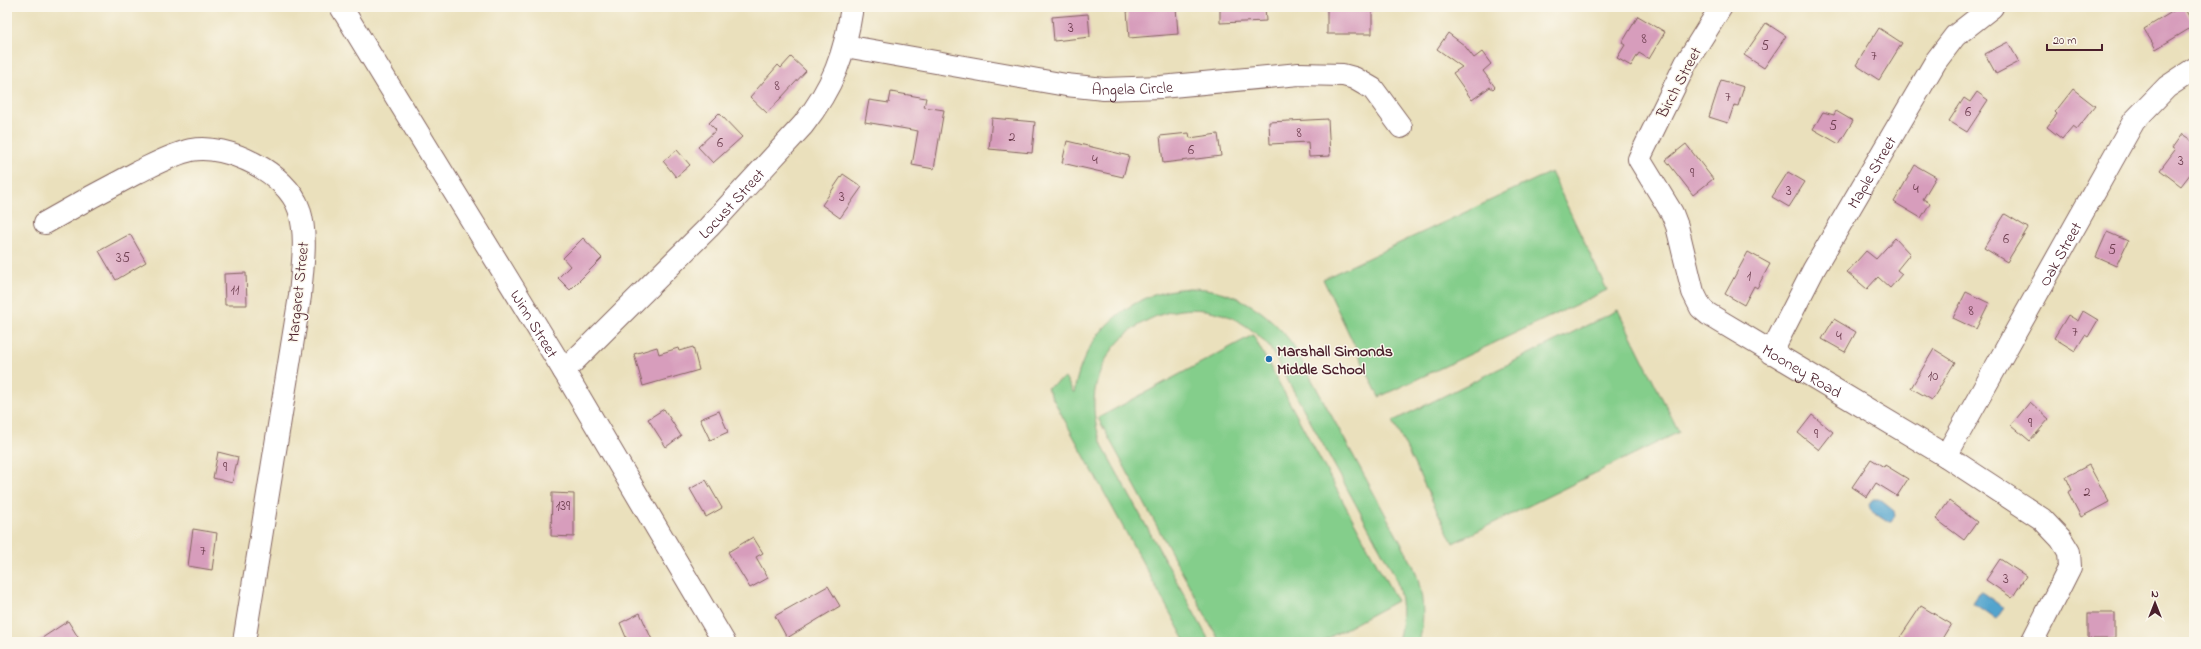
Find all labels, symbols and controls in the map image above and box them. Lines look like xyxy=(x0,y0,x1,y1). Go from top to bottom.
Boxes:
house number: 3 xyxy=(1068,18,1074,39)
scale bar xyxy=(2047,26,2102,52)
house number: 8 xyxy=(1641,29,1647,50)
text: 20 m xyxy=(2053,32,2076,50)
house number: 5 xyxy=(1761,36,1769,57)
street label: Birch Street xyxy=(1650,42,1709,124)
house number: 7 xyxy=(1871,46,1877,67)
house number: 8 xyxy=(774,76,780,97)
street label: Angela Circle xyxy=(1090,76,1175,103)
house number: 7 xyxy=(1725,87,1731,108)
house number: 6 xyxy=(1965,102,1971,123)
house number: 5 xyxy=(1829,116,1837,137)
house number: 8 xyxy=(1296,123,1302,144)
house number: 2 xyxy=(1009,127,1016,148)
street label: Maple Street xyxy=(1842,131,1904,214)
house number: 6 xyxy=(717,133,723,154)
house number: 6 xyxy=(1188,140,1194,161)
house number: 4 xyxy=(1092,150,1098,171)
house number: 3 xyxy=(2178,151,2184,172)
street label: Locust Street xyxy=(694,163,772,245)
house number: 9 xyxy=(1690,163,1695,184)
house number: 4 xyxy=(1913,179,1919,200)
house number: 3 xyxy=(1786,181,1792,202)
house number: 3 xyxy=(839,187,845,208)
street label: Oak Street xyxy=(2034,217,2089,291)
house number: 6 xyxy=(2003,229,2009,250)
street label: Margaret Street xyxy=(282,240,316,344)
house number: 5 xyxy=(2108,240,2116,261)
house number: 35 xyxy=(116,248,130,269)
house number: 1 xyxy=(1747,266,1752,287)
house number: 11 xyxy=(231,280,240,301)
street label: Winn Street xyxy=(503,286,564,364)
house number: 8 xyxy=(1968,301,1974,322)
house number: 7 xyxy=(2072,322,2078,343)
house number: 4 xyxy=(1836,326,1842,347)
street label: Mooney Road xyxy=(1757,339,1846,405)
place label: Marshall Simonds Middle School xyxy=(1277,340,1393,382)
marker: Marshall Simonds Middle School xyxy=(1264,354,1274,364)
house number: 10 xyxy=(1928,366,1938,387)
house number: 9 xyxy=(2028,413,2033,434)
house number: 9 xyxy=(1814,424,1819,445)
house number: 9 xyxy=(223,457,228,478)
house number: 2 xyxy=(2084,482,2091,503)
house number: 139 xyxy=(556,496,571,517)
house number: 7 xyxy=(200,541,206,562)
house number: 3 xyxy=(2003,569,2009,590)
north arrow xyxy=(2135,583,2175,623)
text: N xyxy=(2151,586,2159,602)

